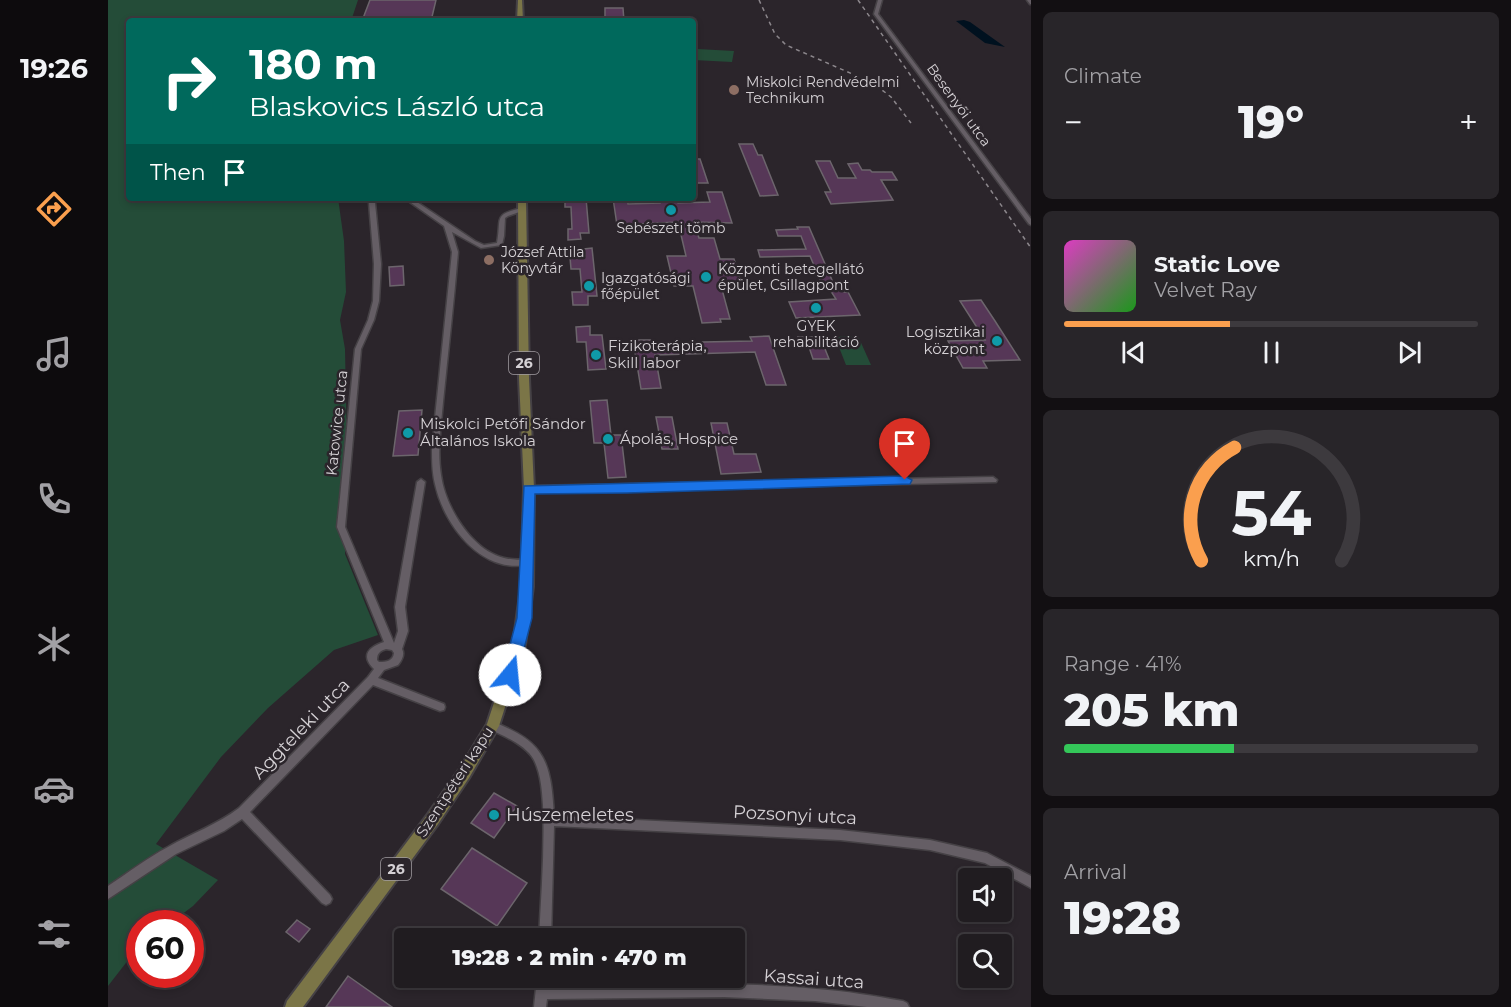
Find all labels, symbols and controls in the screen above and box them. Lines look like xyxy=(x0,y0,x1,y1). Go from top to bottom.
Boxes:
text: 180 m xyxy=(249,38,378,90)
icon: right xyxy=(150,42,228,120)
text: 19:26 xyxy=(20,52,88,85)
street label: Besenyői utca xyxy=(923,60,995,150)
text: Climate xyxy=(1064,64,1142,88)
place label: Miskolci Rendvédelmi Technikum xyxy=(746,73,900,107)
marker: Miskolci Rendvédelmi Technikum xyxy=(727,83,741,97)
text: Blaskovics László utca xyxy=(249,90,545,123)
text: 19° xyxy=(1238,94,1304,149)
text: − xyxy=(1064,102,1083,142)
text: + xyxy=(1459,102,1478,142)
icon: arrive xyxy=(218,156,251,189)
text: Then xyxy=(150,159,206,186)
icon: directions xyxy=(33,188,75,230)
marker: Sebészeti tömb xyxy=(664,203,678,217)
place label: Sebészeti tömb xyxy=(617,219,726,237)
place label: József Attila Könyvtár xyxy=(500,243,584,277)
text: Static Love xyxy=(1154,251,1280,278)
marker: József Attila Könyvtár xyxy=(482,253,496,267)
place label: Központi betegellátó épület, Csillagpont xyxy=(718,260,864,294)
place label: Igazgatósági főépület xyxy=(601,269,691,303)
marker: Központi betegellátó épület, Csillagpont xyxy=(699,270,713,284)
text: Velvet Ray xyxy=(1154,278,1257,302)
marker: Igazgatósági főépület xyxy=(582,279,596,293)
marker: GYEK rehabilitáció xyxy=(809,301,823,315)
place label: GYEK rehabilitáció xyxy=(773,317,859,351)
place label: Logisztikai központ xyxy=(906,322,985,358)
icon: music xyxy=(33,333,75,375)
marker: Logisztikai központ xyxy=(990,334,1004,348)
place label: Fizikoterápia, Skill labor xyxy=(608,336,707,372)
icon: previous xyxy=(1117,336,1150,369)
icon: pause xyxy=(1255,336,1288,369)
icon: next xyxy=(1393,336,1426,369)
marker: Fizikoterápia, Skill labor xyxy=(589,348,603,362)
road number: 26 xyxy=(509,352,539,374)
street label: Katowice utca xyxy=(322,369,351,477)
place label: Miskolci Petőfi Sándor Általános Iskola xyxy=(420,414,586,450)
pin xyxy=(879,418,930,480)
marker: Miskolci Petőfi Sándor Általános Iskola xyxy=(401,426,415,440)
icon: arrive xyxy=(888,427,921,460)
place label: Ápolás, Hospice xyxy=(620,429,738,448)
marker: Ápolás, Hospice xyxy=(601,432,615,446)
text: 54 xyxy=(1231,475,1311,551)
icon: phone xyxy=(33,478,75,520)
text: km/h xyxy=(1242,545,1300,571)
icon: climate xyxy=(33,623,75,665)
position arrow xyxy=(478,643,542,707)
text: Range · 41% xyxy=(1064,652,1182,676)
street label: Aggteleki utca xyxy=(248,674,354,784)
text: 205 km xyxy=(1064,682,1240,737)
street label: Szentpéteri kapu xyxy=(412,723,497,841)
icon: car xyxy=(33,768,75,810)
street label: Pozsonyi utca xyxy=(732,801,858,829)
place label: Húszemeletes xyxy=(506,804,634,826)
marker: Húszemeletes xyxy=(487,808,501,822)
road number: 26 xyxy=(381,858,411,880)
text: Arrival xyxy=(1064,860,1127,884)
map controls xyxy=(958,868,1012,988)
button: sound xyxy=(958,868,1012,922)
text: 19:28 xyxy=(1064,890,1181,945)
speed limit sign: 60 xyxy=(126,910,204,988)
icon: filters xyxy=(33,913,75,955)
button: search xyxy=(958,934,1012,988)
text: 19:28 · 2 min · 470 m xyxy=(452,944,687,971)
street label: Kassai utca xyxy=(763,965,865,993)

